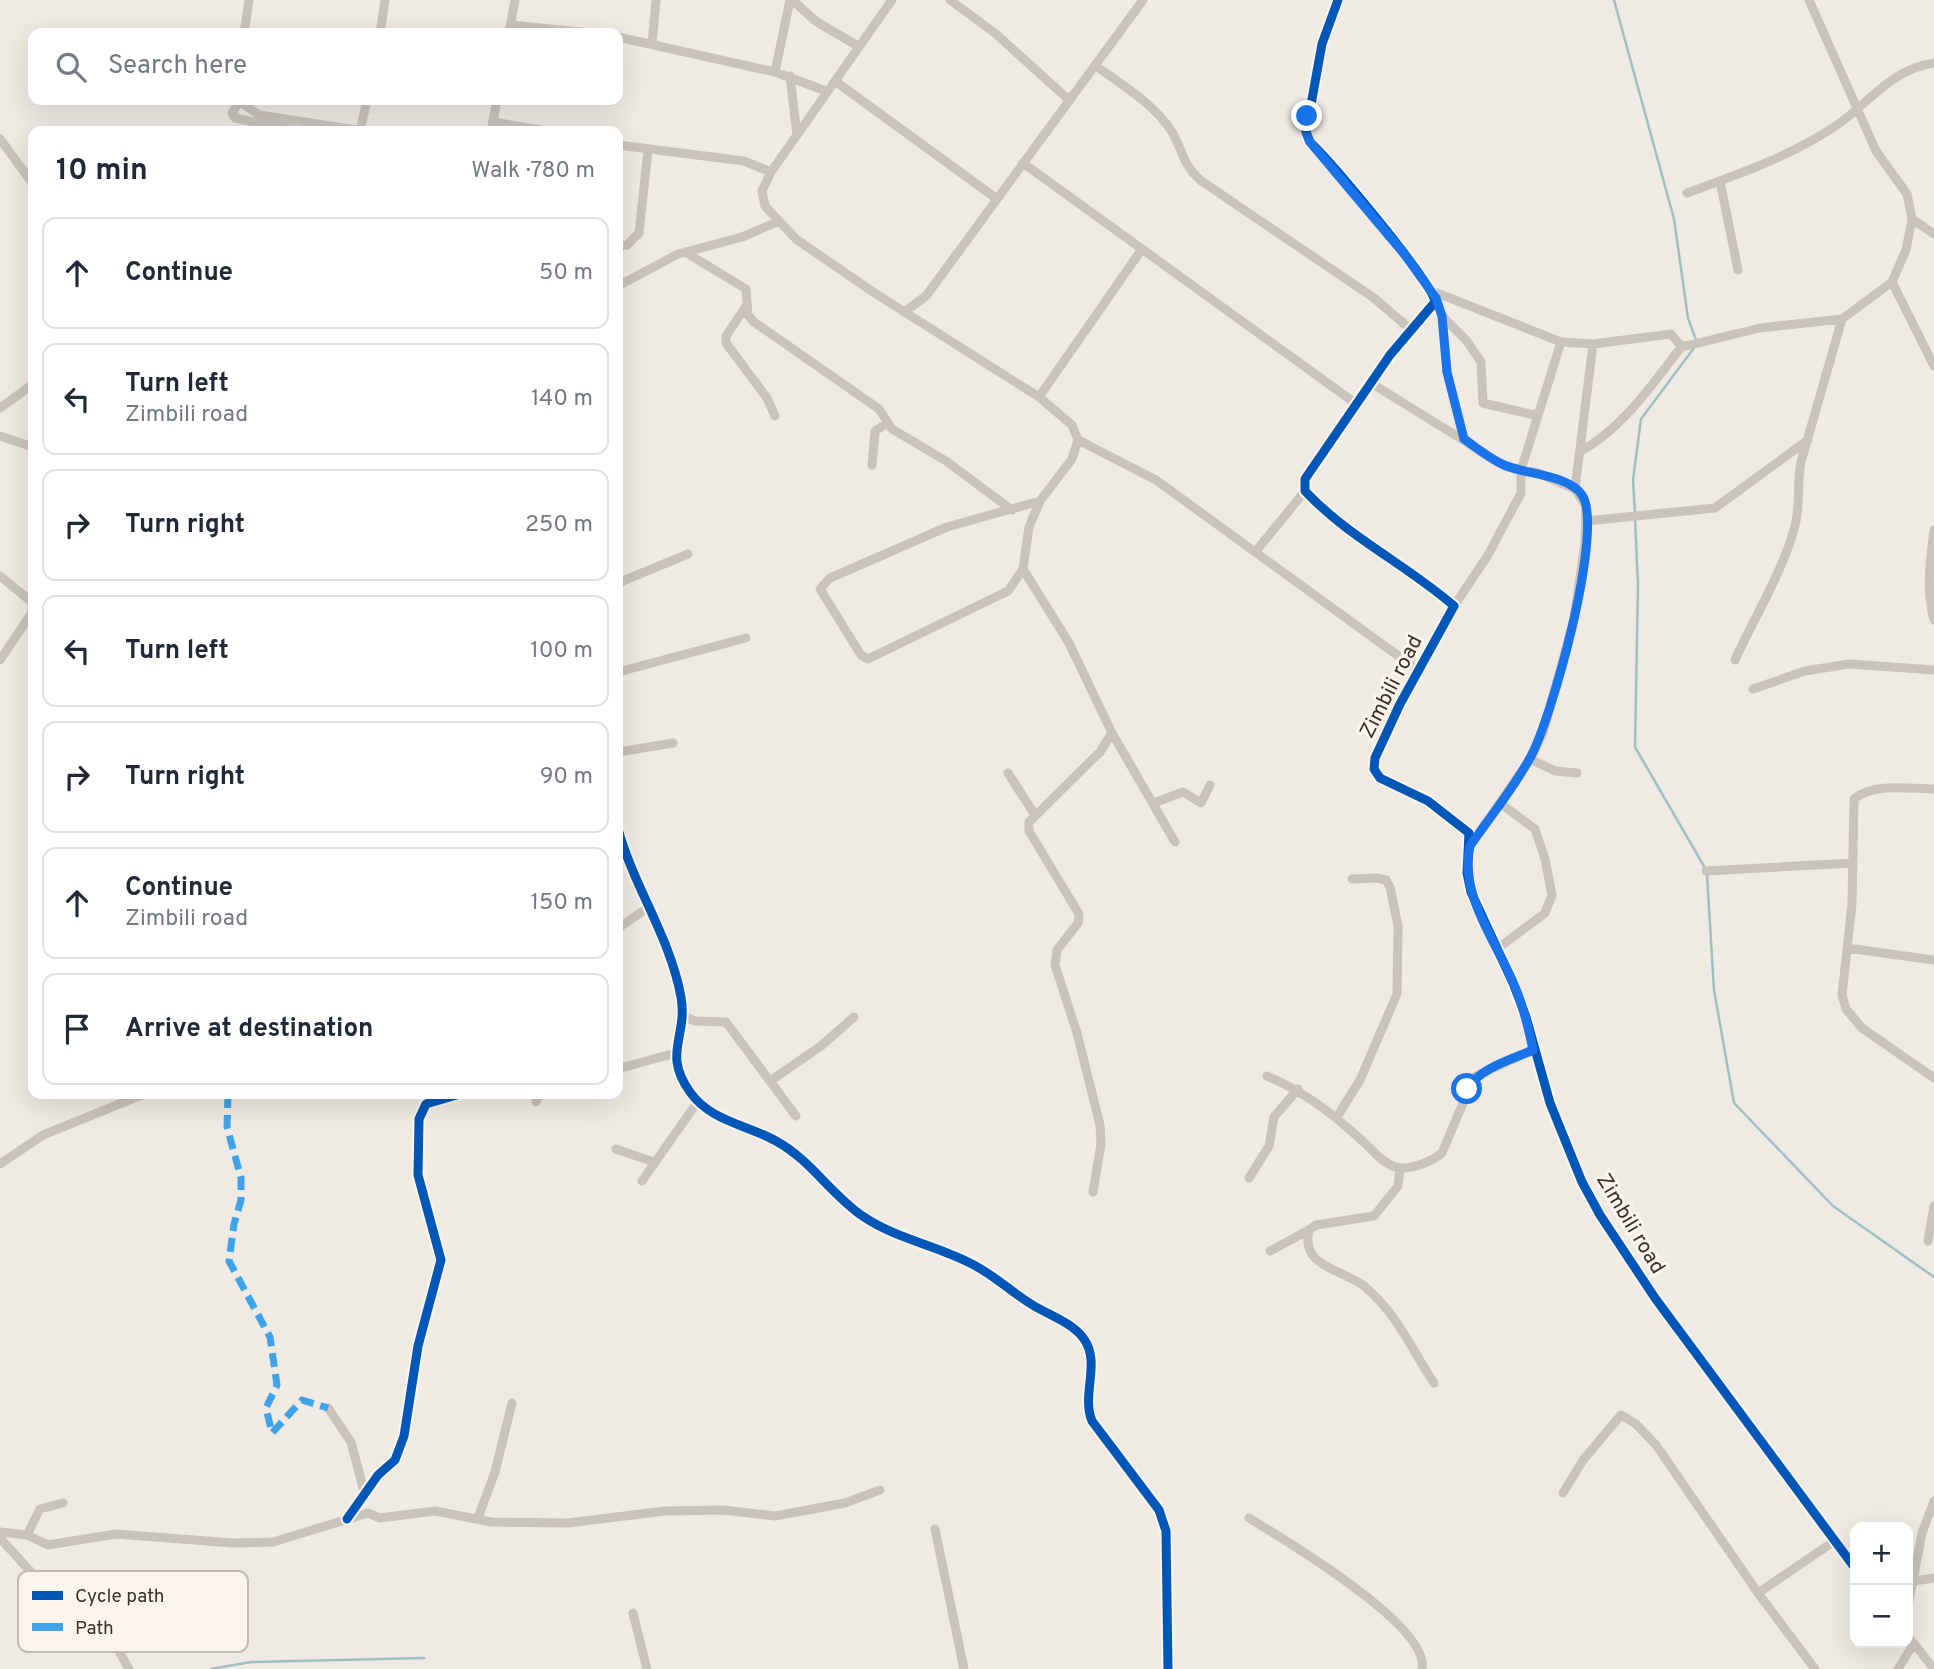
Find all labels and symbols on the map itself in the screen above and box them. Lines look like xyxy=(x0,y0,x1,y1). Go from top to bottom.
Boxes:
route end xyxy=(1291,100,1322,131)
street label: Zimbili road xyxy=(1354,631,1430,743)
route start xyxy=(1451,1073,1482,1104)
street label: Zimbili road xyxy=(1589,1169,1671,1279)
legend xyxy=(18,1571,248,1652)
text: Cycle path xyxy=(75,1585,164,1609)
text: Path xyxy=(75,1617,114,1641)

